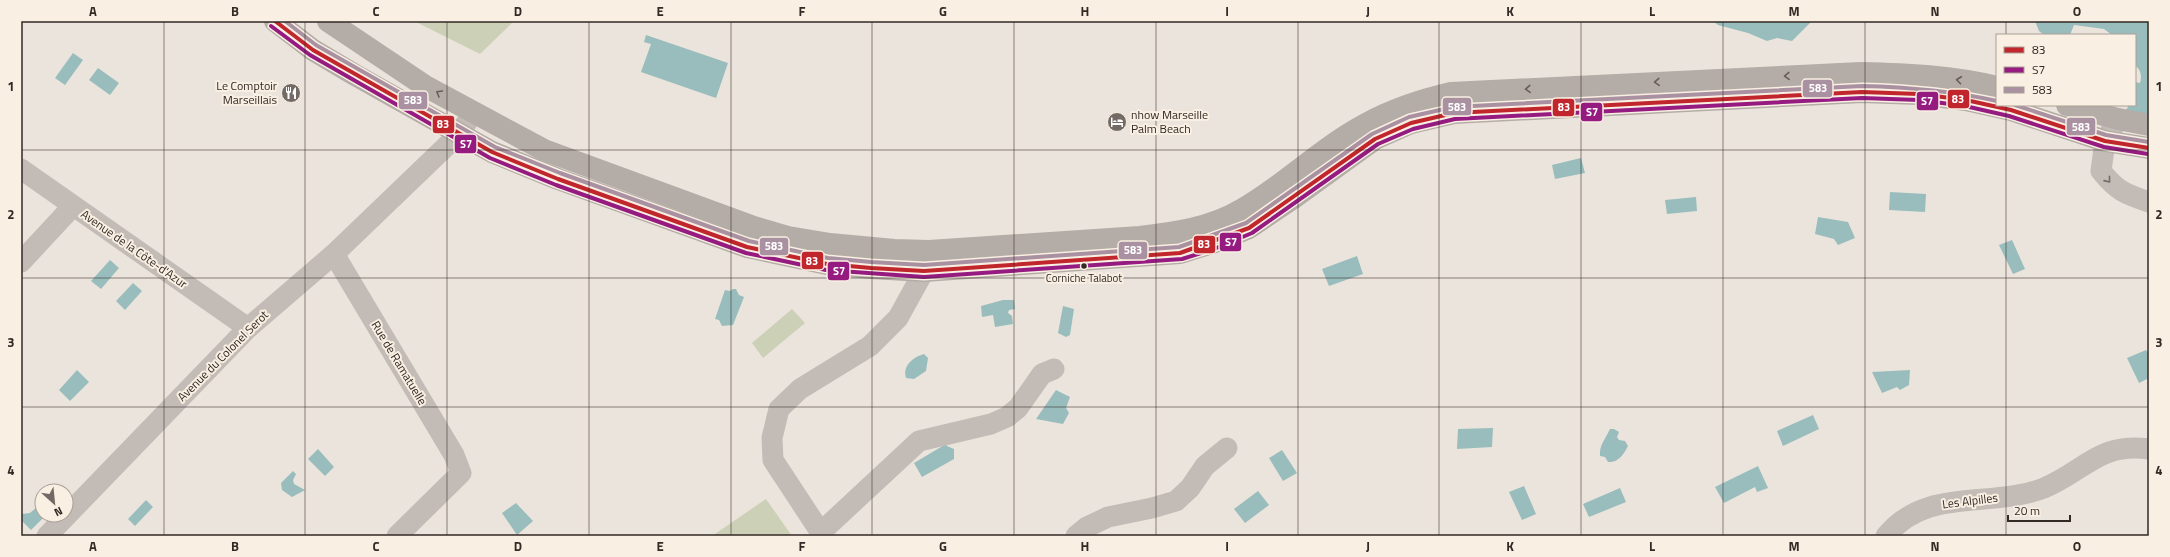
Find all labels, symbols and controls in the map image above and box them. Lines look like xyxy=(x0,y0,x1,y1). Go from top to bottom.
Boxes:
text: A xyxy=(89,1,97,21)
text: B xyxy=(231,1,239,21)
text: C xyxy=(372,1,380,21)
text: D xyxy=(514,1,522,21)
text: E xyxy=(656,1,664,21)
text: F xyxy=(799,1,806,21)
text: G xyxy=(939,1,947,21)
text: H xyxy=(1081,1,1089,21)
text: I xyxy=(1225,1,1229,21)
text: J xyxy=(1366,1,1370,21)
text: K xyxy=(1506,1,1514,21)
text: L xyxy=(1649,1,1655,21)
text: M xyxy=(1788,1,1800,21)
text: N xyxy=(1930,1,1940,21)
text: O xyxy=(2073,1,2081,21)
legend xyxy=(1996,34,2136,106)
text: 83 xyxy=(2032,40,2045,59)
text: S7 xyxy=(2032,60,2045,79)
one-way arrow xyxy=(1784,72,1790,81)
one-way arrow xyxy=(1956,75,1962,84)
text: 1 xyxy=(7,76,15,96)
place label: Le Comptoir Marseillais xyxy=(216,76,277,109)
text: 1 xyxy=(2155,76,2163,96)
one-way arrow xyxy=(1654,78,1660,87)
line badge: 583 xyxy=(1802,79,1833,98)
text: 583 xyxy=(1809,80,1827,96)
text: 583 xyxy=(2032,80,2052,99)
restaurant icon: Le Comptoir Marseillais xyxy=(280,82,302,104)
one-way arrow xyxy=(1525,84,1531,93)
line badge: 83 xyxy=(1947,89,1970,109)
line badge: 583 xyxy=(398,91,428,110)
one-way arrow xyxy=(436,91,443,98)
line badge: S7 xyxy=(1916,91,1939,111)
text: 83 xyxy=(1952,91,1964,107)
text: 583 xyxy=(404,92,422,108)
text: S7 xyxy=(1921,93,1933,109)
line badge: 583 xyxy=(1442,97,1472,116)
line badge: 83 xyxy=(1552,98,1575,117)
text: 583 xyxy=(1448,99,1466,115)
text: 83 xyxy=(1558,99,1570,115)
line badge: S7 xyxy=(1580,102,1603,122)
text: S7 xyxy=(1586,104,1598,120)
place label: nhow Marseille Palm Beach xyxy=(1131,105,1208,138)
hotel icon: nhow Marseille Palm Beach xyxy=(1106,111,1128,133)
line badge: 83 xyxy=(432,115,455,134)
text: 83 xyxy=(437,116,449,132)
line badge: 583 xyxy=(2066,117,2096,136)
text: 583 xyxy=(2072,119,2090,135)
line badge: S7 xyxy=(454,134,477,154)
text: S7 xyxy=(460,136,472,152)
one-way arrow xyxy=(2103,175,2110,182)
text: 2 xyxy=(7,204,15,224)
text: 2 xyxy=(2155,204,2163,224)
street label: Avenue de la Côte-d'Azur xyxy=(77,205,191,293)
line badge: S7 xyxy=(1219,232,1242,252)
text: S7 xyxy=(1225,234,1237,250)
line badge: 83 xyxy=(1193,235,1216,254)
text: 83 xyxy=(1198,236,1210,252)
line badge: 583 xyxy=(759,237,789,256)
text: 583 xyxy=(765,238,783,254)
line badge: 583 xyxy=(1118,241,1148,260)
text: 583 xyxy=(1124,242,1142,258)
line badge: 83 xyxy=(801,251,824,270)
text: 83 xyxy=(806,253,818,269)
line badge: S7 xyxy=(827,261,850,281)
marker: Corniche Talabot xyxy=(1079,261,1089,271)
text: S7 xyxy=(833,263,845,279)
place label: Corniche Talabot xyxy=(1046,270,1122,286)
street label: Avenue du Colonel Serot xyxy=(173,305,273,406)
street label: Rue de Ramatuelle xyxy=(367,317,432,408)
text: 3 xyxy=(7,332,15,352)
text: 3 xyxy=(2155,332,2163,352)
text: 4 xyxy=(7,460,15,480)
text: 4 xyxy=(2155,460,2163,480)
north arrow xyxy=(34,483,74,523)
street label: Les Alpilles xyxy=(1941,488,1999,513)
scale bar xyxy=(2008,497,2070,523)
text: 20 m xyxy=(2014,501,2040,520)
text: N xyxy=(52,503,66,521)
text: A xyxy=(89,536,97,556)
text: B xyxy=(231,536,239,556)
text: C xyxy=(372,536,380,556)
text: D xyxy=(514,536,522,556)
text: E xyxy=(656,536,664,556)
text: F xyxy=(799,536,806,556)
text: G xyxy=(939,536,947,556)
text: H xyxy=(1081,536,1089,556)
text: I xyxy=(1225,536,1229,556)
text: J xyxy=(1366,536,1370,556)
text: K xyxy=(1506,536,1514,556)
text: L xyxy=(1649,536,1655,556)
text: M xyxy=(1788,536,1800,556)
text: N xyxy=(1930,536,1940,556)
text: O xyxy=(2073,536,2081,556)

